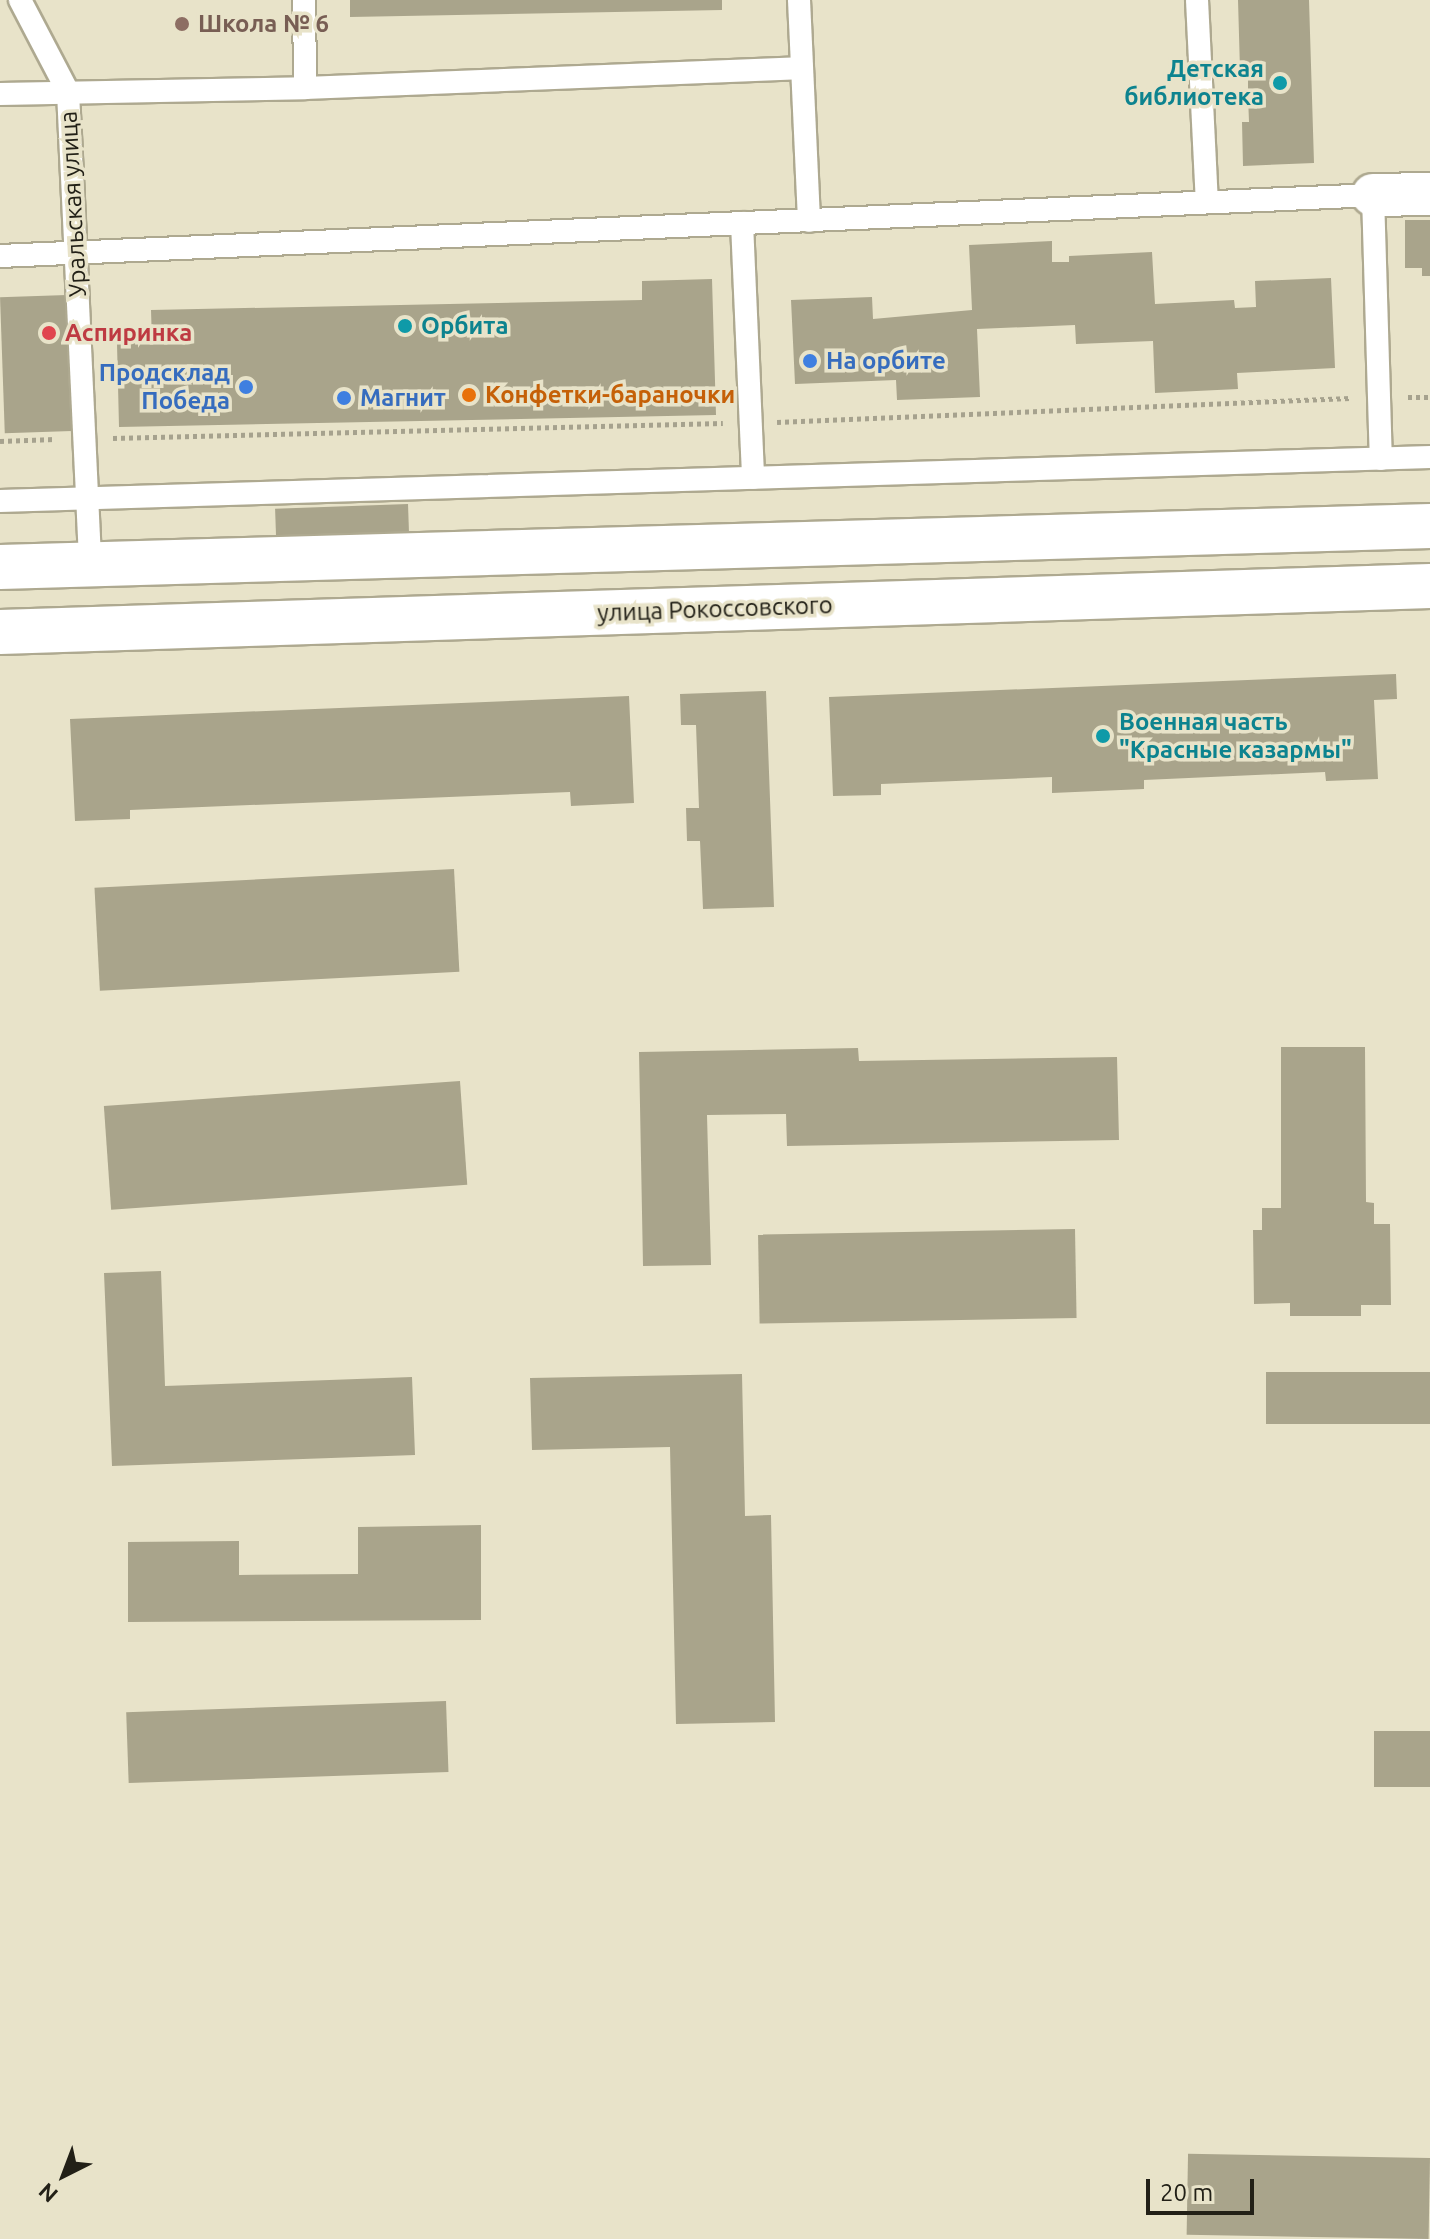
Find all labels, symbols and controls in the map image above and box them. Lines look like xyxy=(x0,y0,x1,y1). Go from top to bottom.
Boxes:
place label: Школа № 6 xyxy=(198,10,329,38)
marker: Школа № 6 xyxy=(173,15,191,33)
place label: Детская библиотека xyxy=(1124,55,1264,111)
marker: Детская библиотека xyxy=(1271,74,1289,92)
street label: Уральская улица xyxy=(54,110,92,298)
place label: Орбита xyxy=(421,312,508,340)
marker: Орбита xyxy=(396,317,414,335)
place label: Аспиринка xyxy=(65,319,192,347)
marker: Аспиринка xyxy=(40,324,58,342)
place label: На орбите xyxy=(826,347,946,375)
marker: На орбите xyxy=(801,352,819,370)
place label: Продсклад Победа xyxy=(99,359,230,415)
marker: Продсклад Победа xyxy=(237,378,255,396)
place label: Конфетки-бараночки xyxy=(485,381,735,409)
place label: Магнит xyxy=(360,384,446,412)
marker: Конфетки-бараночки xyxy=(460,386,478,404)
marker: Магнит xyxy=(335,389,353,407)
street label: улица Рокоссовского xyxy=(597,590,833,628)
place label: Военная часть "Красные казармы" xyxy=(1119,708,1352,764)
marker: Военная часть "Красные казармы" xyxy=(1094,727,1112,745)
north arrow xyxy=(24,2135,104,2215)
scale bar xyxy=(1150,2163,1258,2213)
text: N xyxy=(33,2178,62,2208)
text: 20 m xyxy=(1160,2179,1213,2206)

